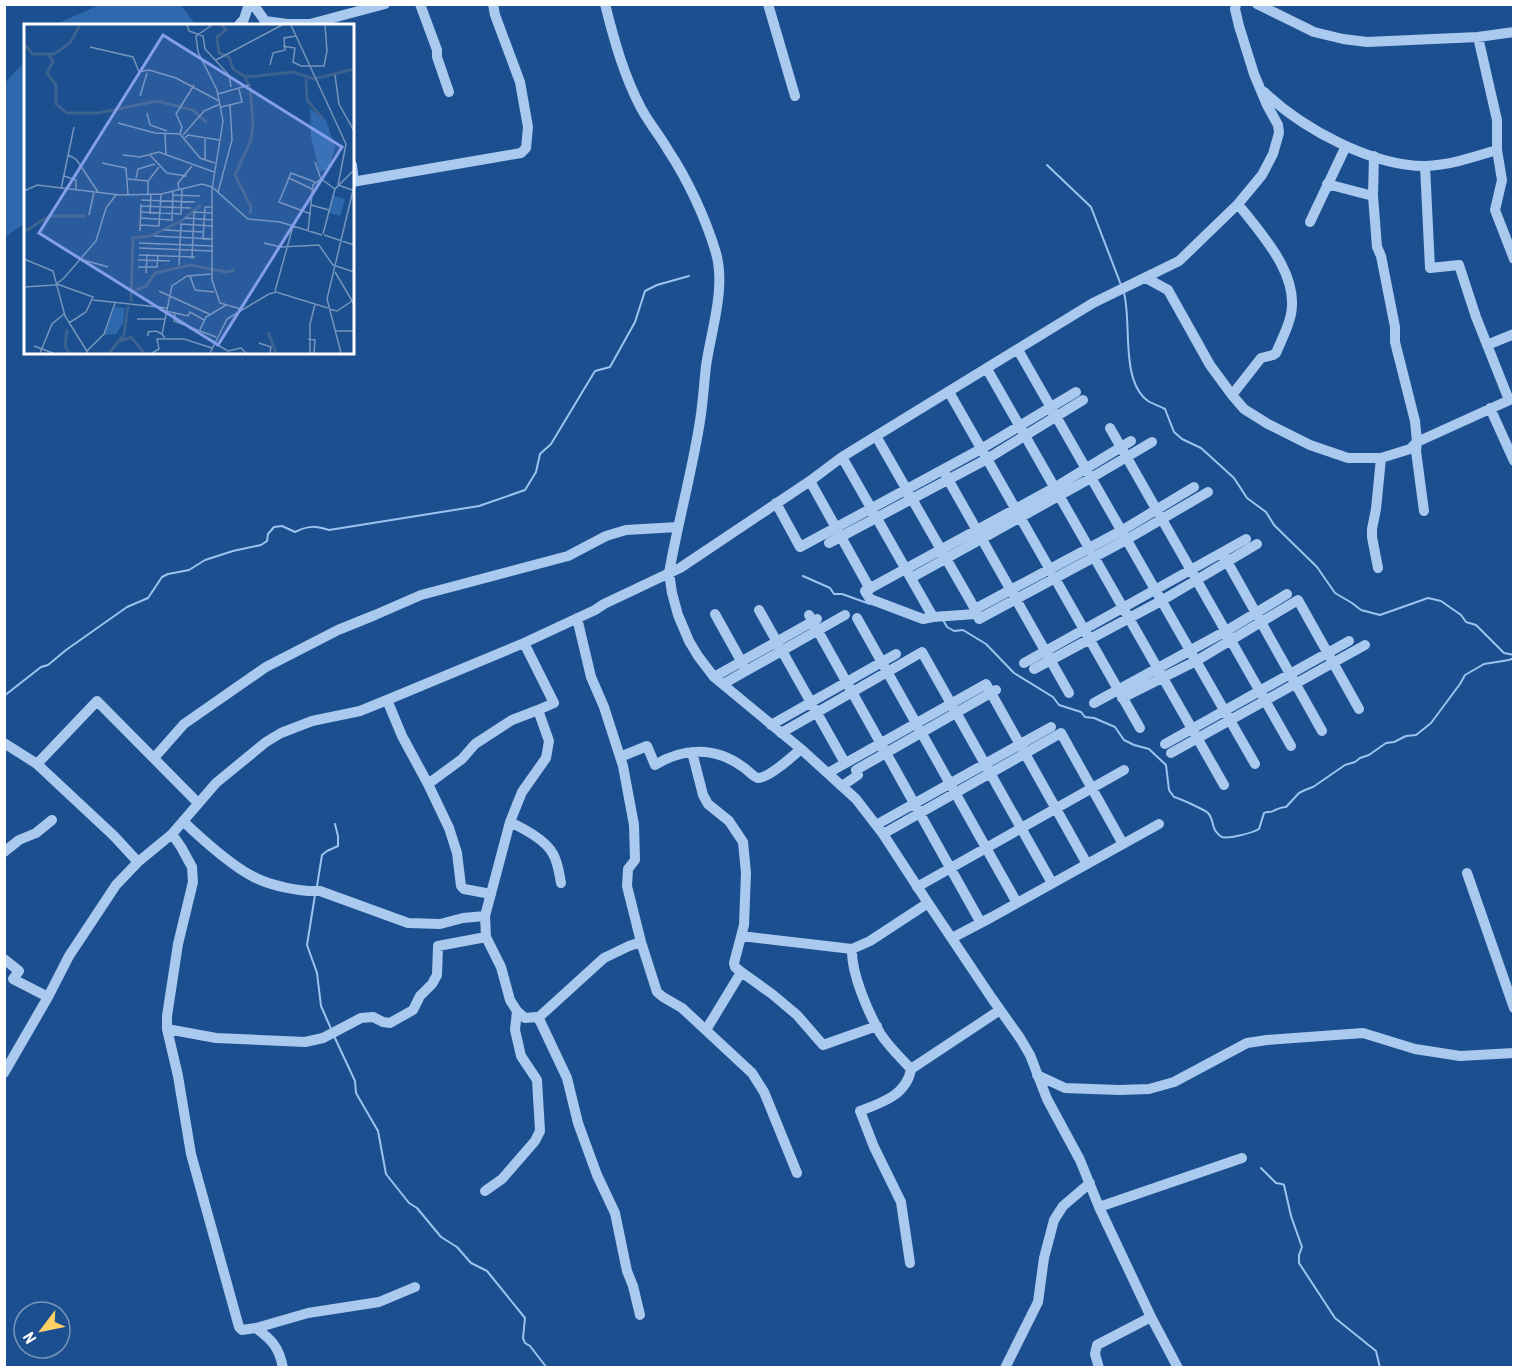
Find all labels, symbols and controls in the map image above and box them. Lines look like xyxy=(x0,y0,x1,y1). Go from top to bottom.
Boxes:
inset map xyxy=(24,24,354,354)
north arrow xyxy=(12,1300,72,1360)
text: N xyxy=(19,1328,40,1347)

